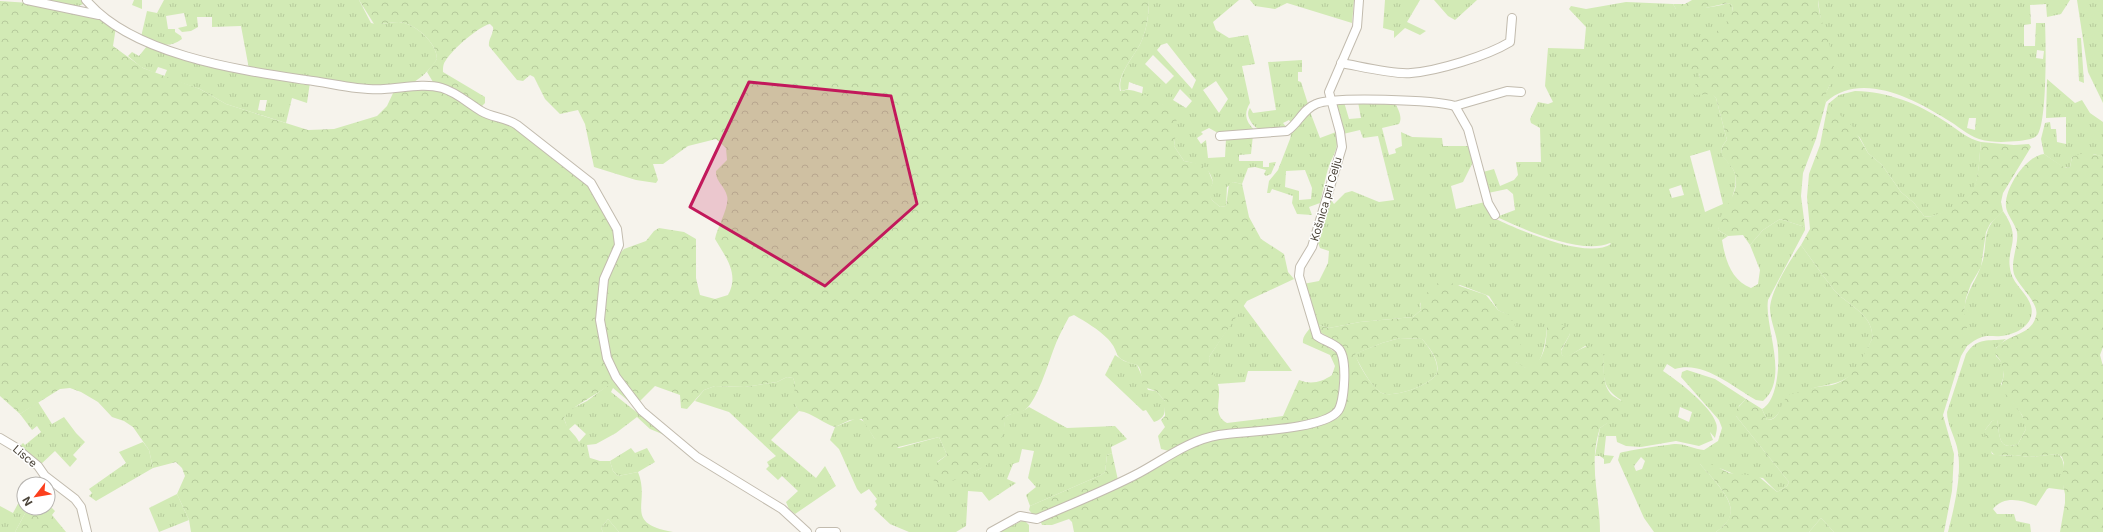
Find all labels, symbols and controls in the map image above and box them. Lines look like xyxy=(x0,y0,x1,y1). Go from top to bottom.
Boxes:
street label: Košnica pri Celju xyxy=(1307,155,1345,243)
street label: Lisce xyxy=(10,442,40,470)
north arrow xyxy=(16,476,56,516)
text: N xyxy=(19,494,36,508)

